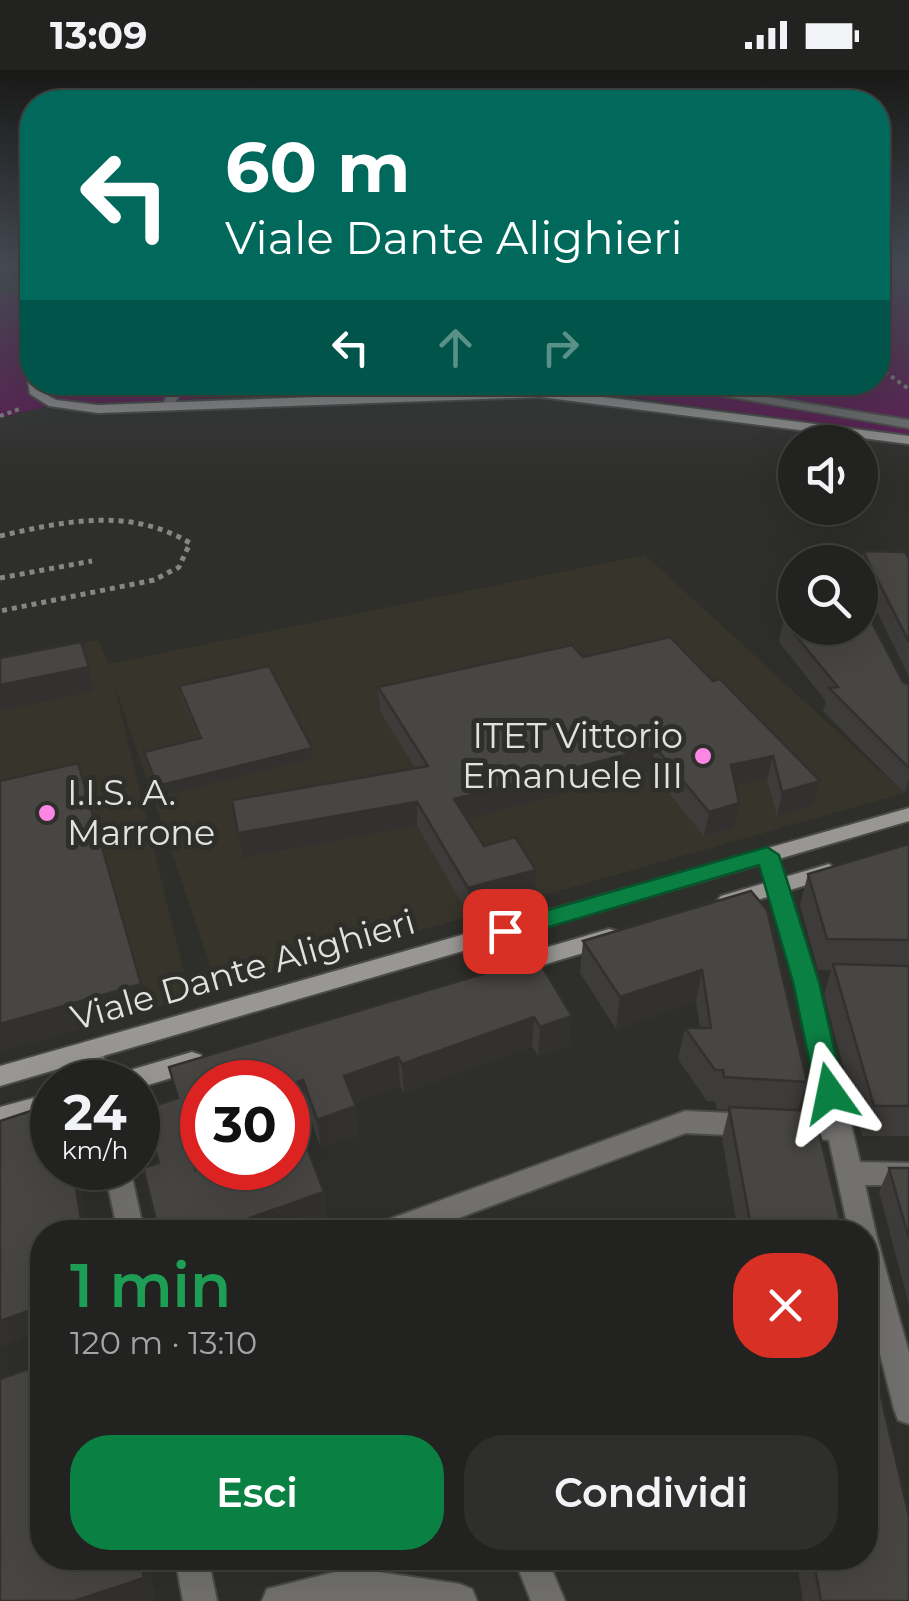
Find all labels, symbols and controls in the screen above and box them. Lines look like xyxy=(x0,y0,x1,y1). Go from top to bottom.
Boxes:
text: 13:09 xyxy=(50,12,147,59)
text: 60 m xyxy=(225,124,410,210)
icon: left xyxy=(60,130,190,260)
text: Viale Dante Alighieri xyxy=(225,210,683,265)
icon: left xyxy=(323,320,378,375)
icon: ahead xyxy=(428,320,483,375)
icon: right xyxy=(533,320,588,375)
map controls xyxy=(778,425,878,645)
button: sound xyxy=(778,425,878,525)
button: search xyxy=(778,545,878,645)
place label: ITET Vittorio Emanuele III xyxy=(462,714,683,797)
marker: ITET Vittorio Emanuele III xyxy=(692,745,714,767)
place label: I.I.S. A. Marrone xyxy=(67,771,215,854)
marker: I.I.S. A. Marrone xyxy=(36,802,58,824)
pin xyxy=(463,889,548,974)
street label: Viale Dante Alighieri xyxy=(66,900,420,1039)
icon: arrive xyxy=(478,904,533,959)
position arrow xyxy=(778,1041,882,1145)
speed limit sign: 30 xyxy=(180,1060,310,1190)
text: 24 xyxy=(63,1082,127,1143)
text: km/h xyxy=(62,1135,128,1165)
text: 1 min xyxy=(70,1249,231,1322)
button: close xyxy=(733,1253,838,1358)
text: 120 m · 13:10 xyxy=(70,1323,257,1362)
button: Esci xyxy=(70,1435,444,1550)
button: Condividi xyxy=(464,1435,838,1550)

